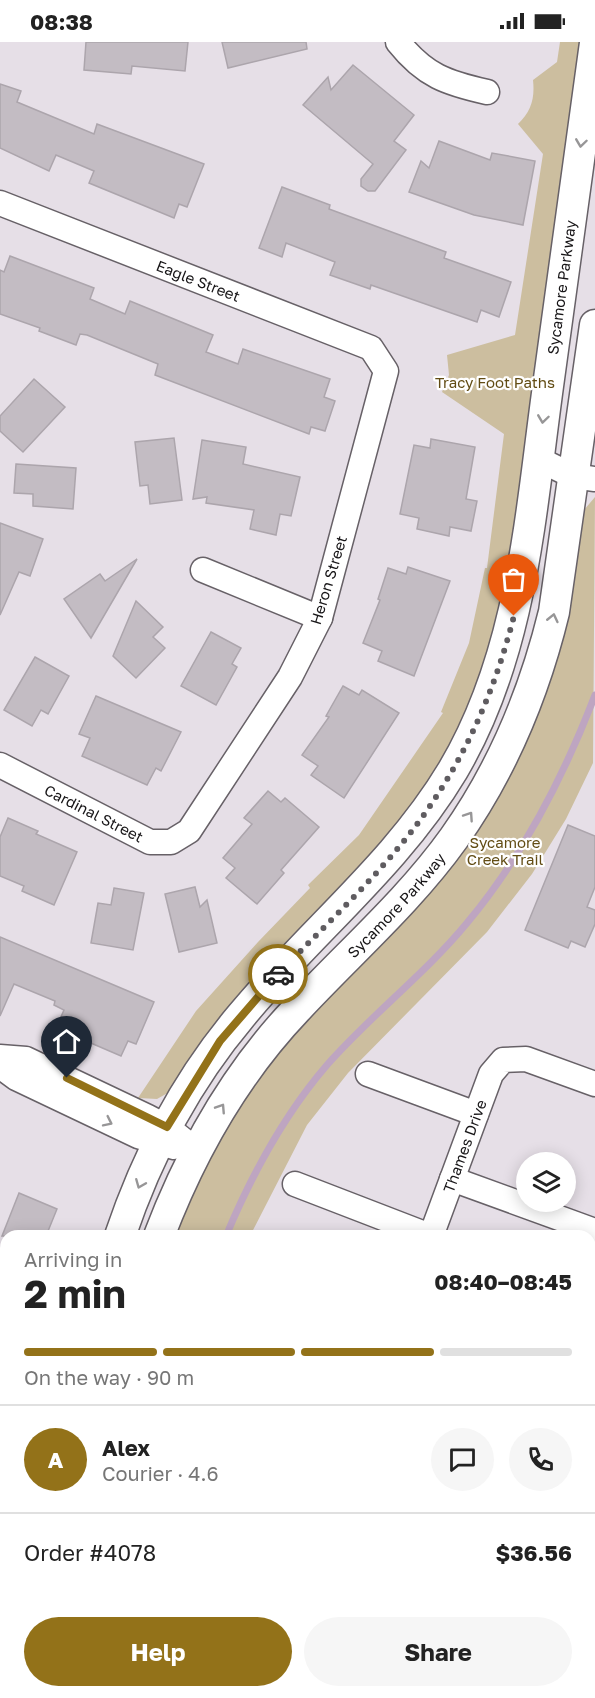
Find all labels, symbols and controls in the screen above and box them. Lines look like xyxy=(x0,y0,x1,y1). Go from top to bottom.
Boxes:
text: 08:38 xyxy=(30,8,93,35)
one-way arrow xyxy=(576,138,588,147)
street label: Sycamore Parkway xyxy=(543,218,579,356)
street label: Eagle Street xyxy=(154,256,243,305)
park label: Tracy Foot Paths xyxy=(435,373,555,391)
one-way arrow xyxy=(538,415,550,424)
street label: Heron Street xyxy=(306,533,350,627)
pin xyxy=(488,554,539,616)
icon: bag xyxy=(497,563,530,596)
one-way arrow xyxy=(545,613,558,623)
street label: Cardinal Street xyxy=(42,780,146,846)
one-way arrow xyxy=(462,811,473,822)
park label: Sycamore Creek Trail xyxy=(467,833,543,868)
street label: Sycamore Parkway xyxy=(343,849,449,961)
courier xyxy=(248,944,308,1004)
icon: car xyxy=(262,958,295,991)
pin xyxy=(41,1016,92,1078)
icon: home xyxy=(50,1025,83,1058)
street label: Thames Drive xyxy=(439,1097,490,1195)
one-way arrow xyxy=(214,1104,226,1114)
one-way arrow xyxy=(101,1114,112,1126)
map controls xyxy=(516,1152,576,1212)
button: layers xyxy=(516,1152,576,1212)
one-way arrow xyxy=(134,1178,147,1189)
text: Arriving in xyxy=(24,1247,122,1271)
text: 08:40–08:45 xyxy=(434,1268,572,1295)
text: 2 min xyxy=(24,1270,126,1317)
text: On the way · 90 m xyxy=(24,1365,194,1389)
button: chat xyxy=(431,1428,494,1491)
button: phone xyxy=(509,1428,572,1491)
text: Alex xyxy=(102,1434,150,1461)
text: A xyxy=(48,1446,63,1473)
text: Courier · 4.6 xyxy=(102,1461,219,1485)
text: Order #4078 xyxy=(24,1539,156,1566)
text: $36.56 xyxy=(495,1539,572,1566)
button: Help xyxy=(24,1617,292,1686)
button: Share xyxy=(304,1617,572,1686)

